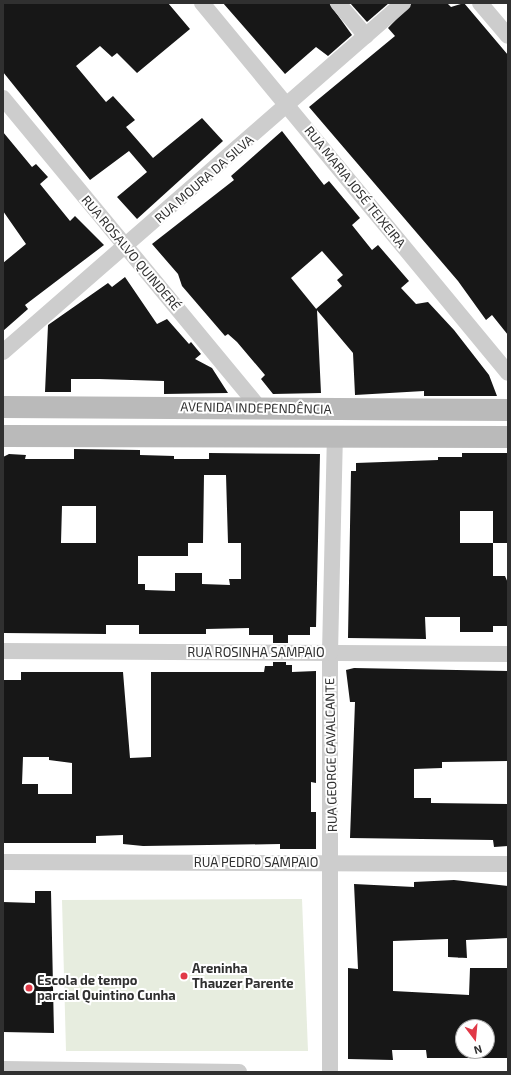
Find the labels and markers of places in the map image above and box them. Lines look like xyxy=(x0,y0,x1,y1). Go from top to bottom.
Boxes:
place label: Areninha Thauzer Parente xyxy=(192,961,294,992)
marker: Areninha Thauzer Parente xyxy=(179,971,189,981)
place label: Escola de tempo parcial Quintino Cunha xyxy=(37,973,176,1004)
marker: Escola de tempo parcial Quintino Cunha xyxy=(24,983,34,993)

